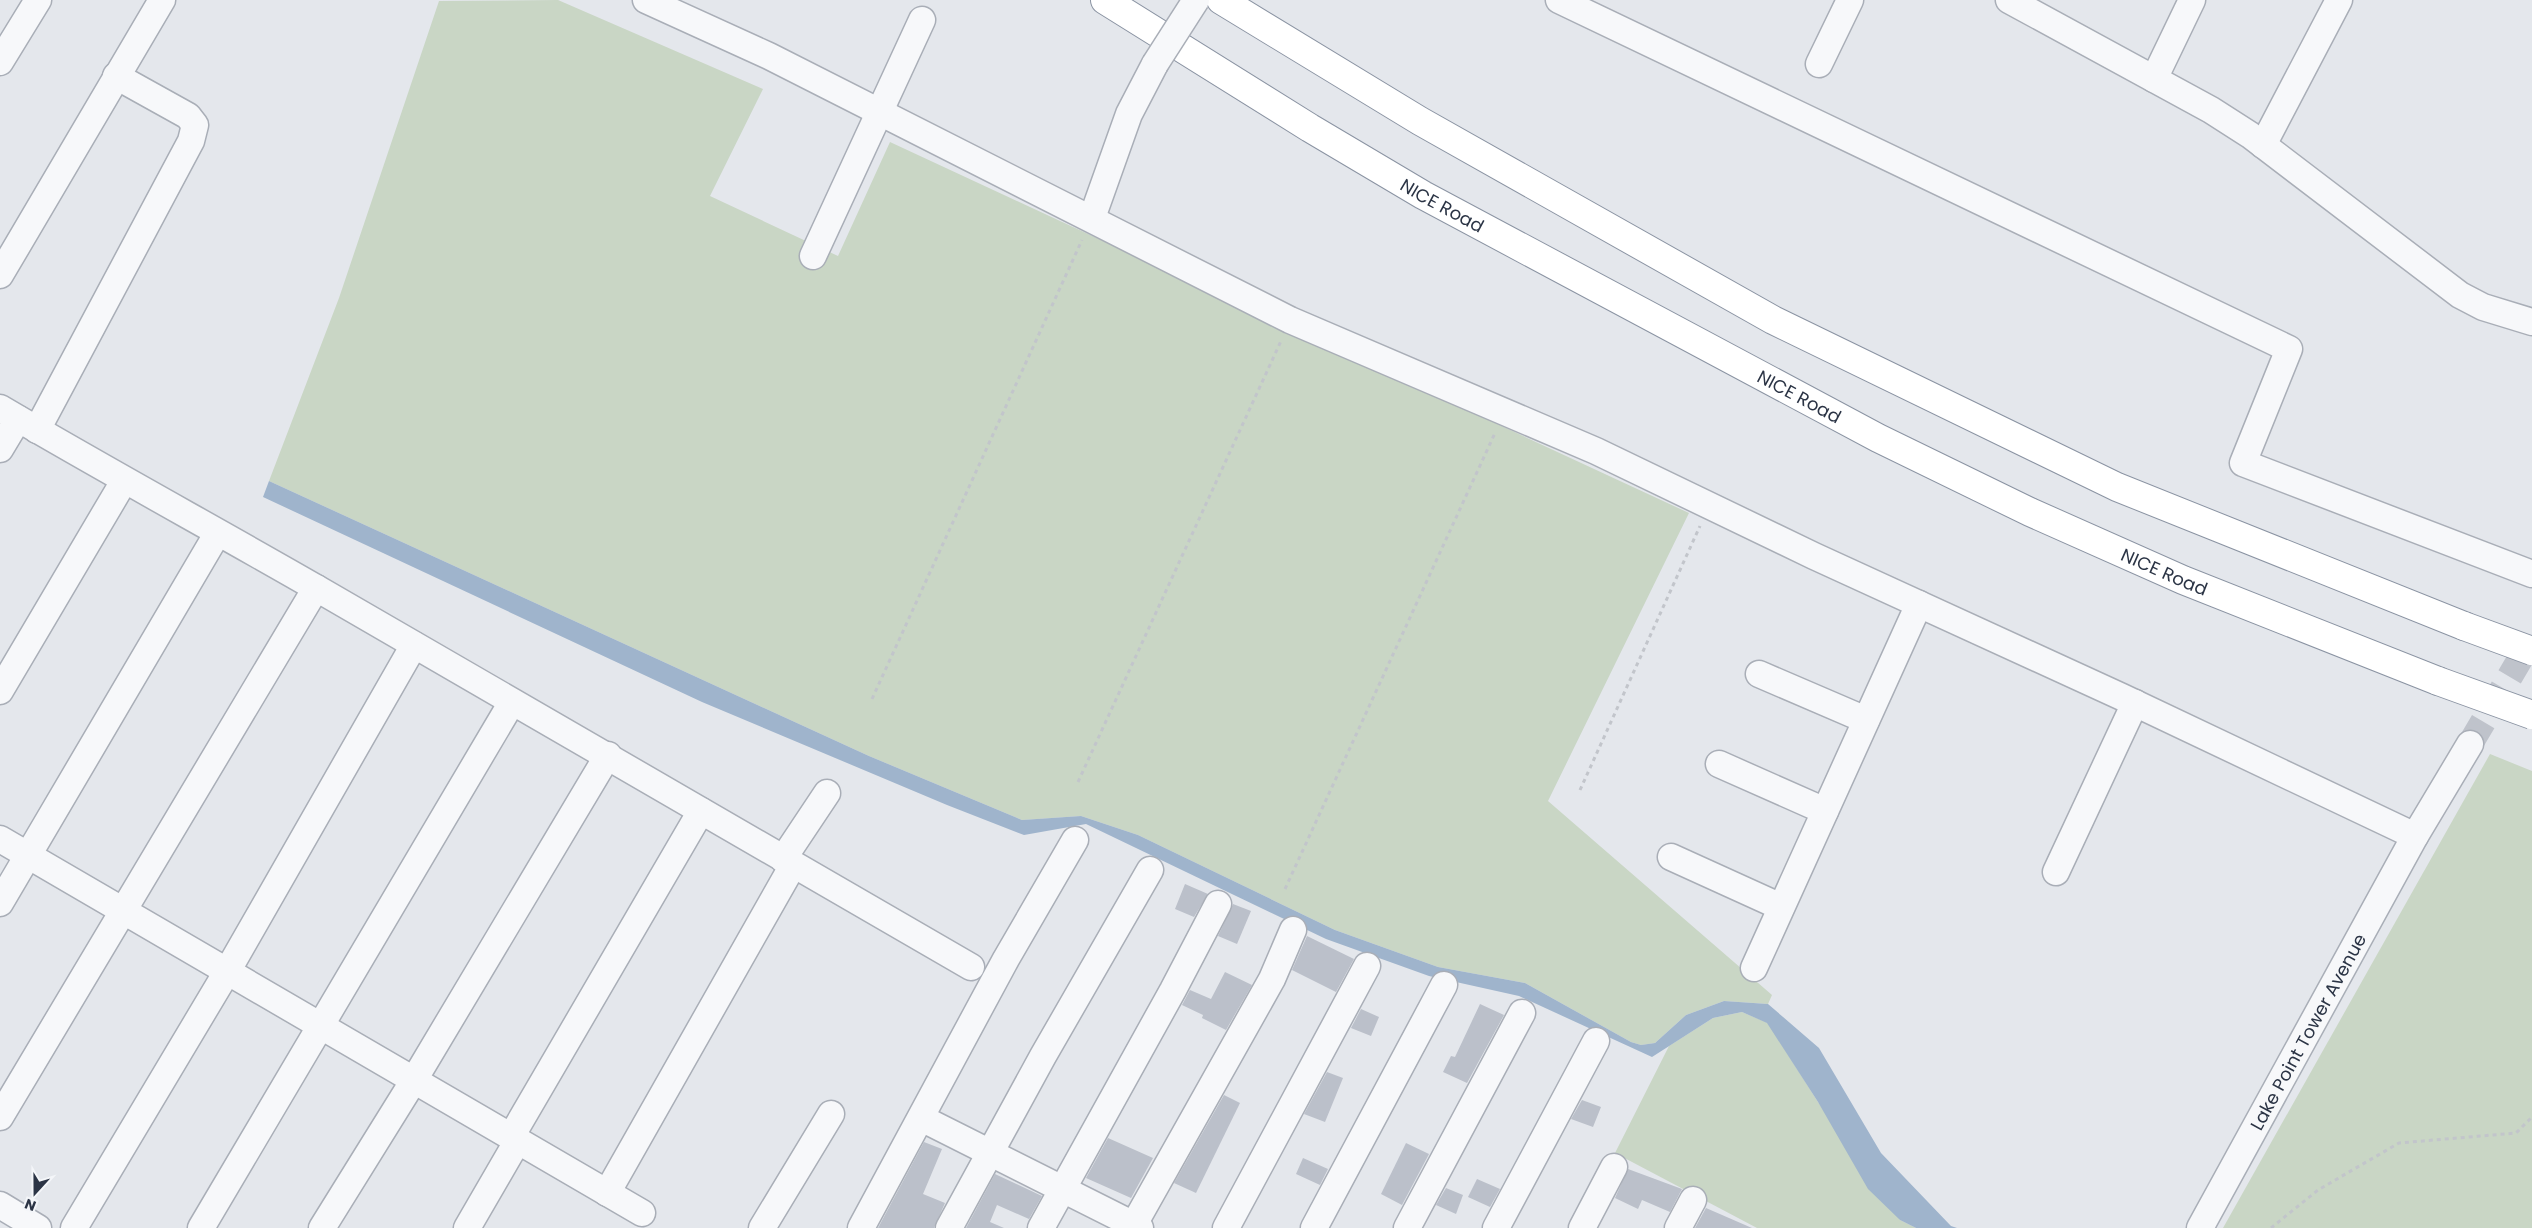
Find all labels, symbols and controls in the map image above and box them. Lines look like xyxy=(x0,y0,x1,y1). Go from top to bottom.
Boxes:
street label: NICE Road xyxy=(1396,172,1489,238)
street label: NICE Road xyxy=(1753,363,1846,429)
street label: NICE Road xyxy=(2117,542,2211,601)
street label: Lake Point Tower Avenue xyxy=(2244,929,2372,1134)
north arrow xyxy=(10,1168,60,1218)
text: N xyxy=(22,1194,39,1216)

